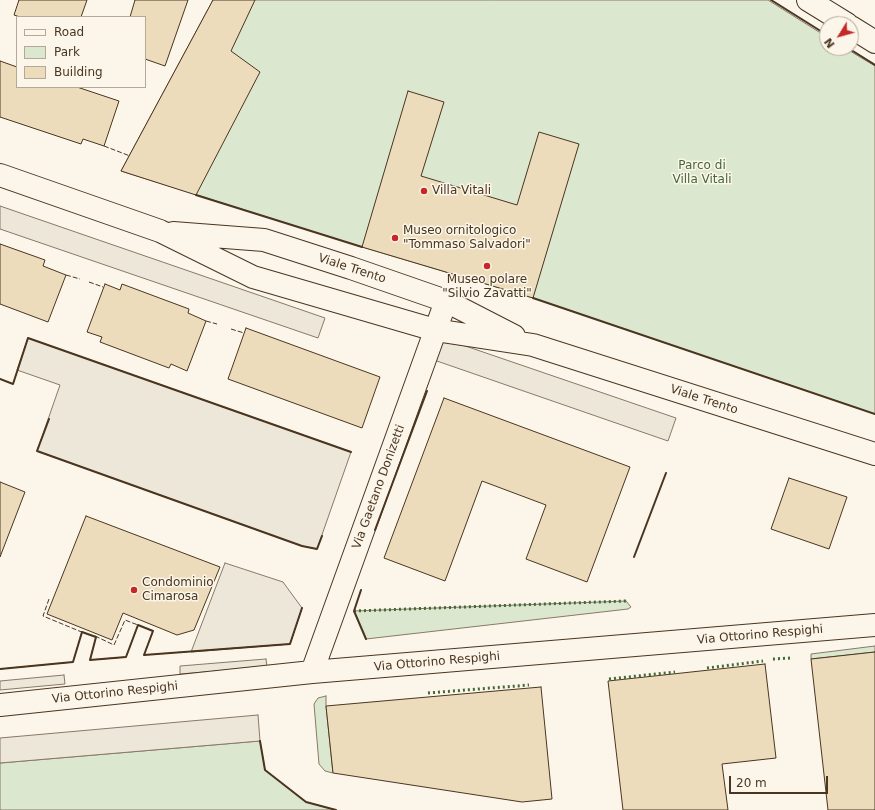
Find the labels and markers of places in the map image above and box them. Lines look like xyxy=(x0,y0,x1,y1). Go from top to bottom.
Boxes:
place label: Villa Vitali xyxy=(432,184,491,198)
marker: Villa Vitali xyxy=(419,186,429,196)
place label: Museo ornitologico "Tommaso Salvadori" xyxy=(403,224,531,252)
marker: Museo ornitologico "Tommaso Salvadori" xyxy=(390,233,400,243)
marker: Museo polare "Silvio Zavatti" xyxy=(482,261,492,271)
place label: Museo polare "Silvio Zavatti" xyxy=(442,273,532,301)
place label: Condominio Cimarosa xyxy=(142,576,214,604)
marker: Condominio Cimarosa xyxy=(129,585,139,595)

